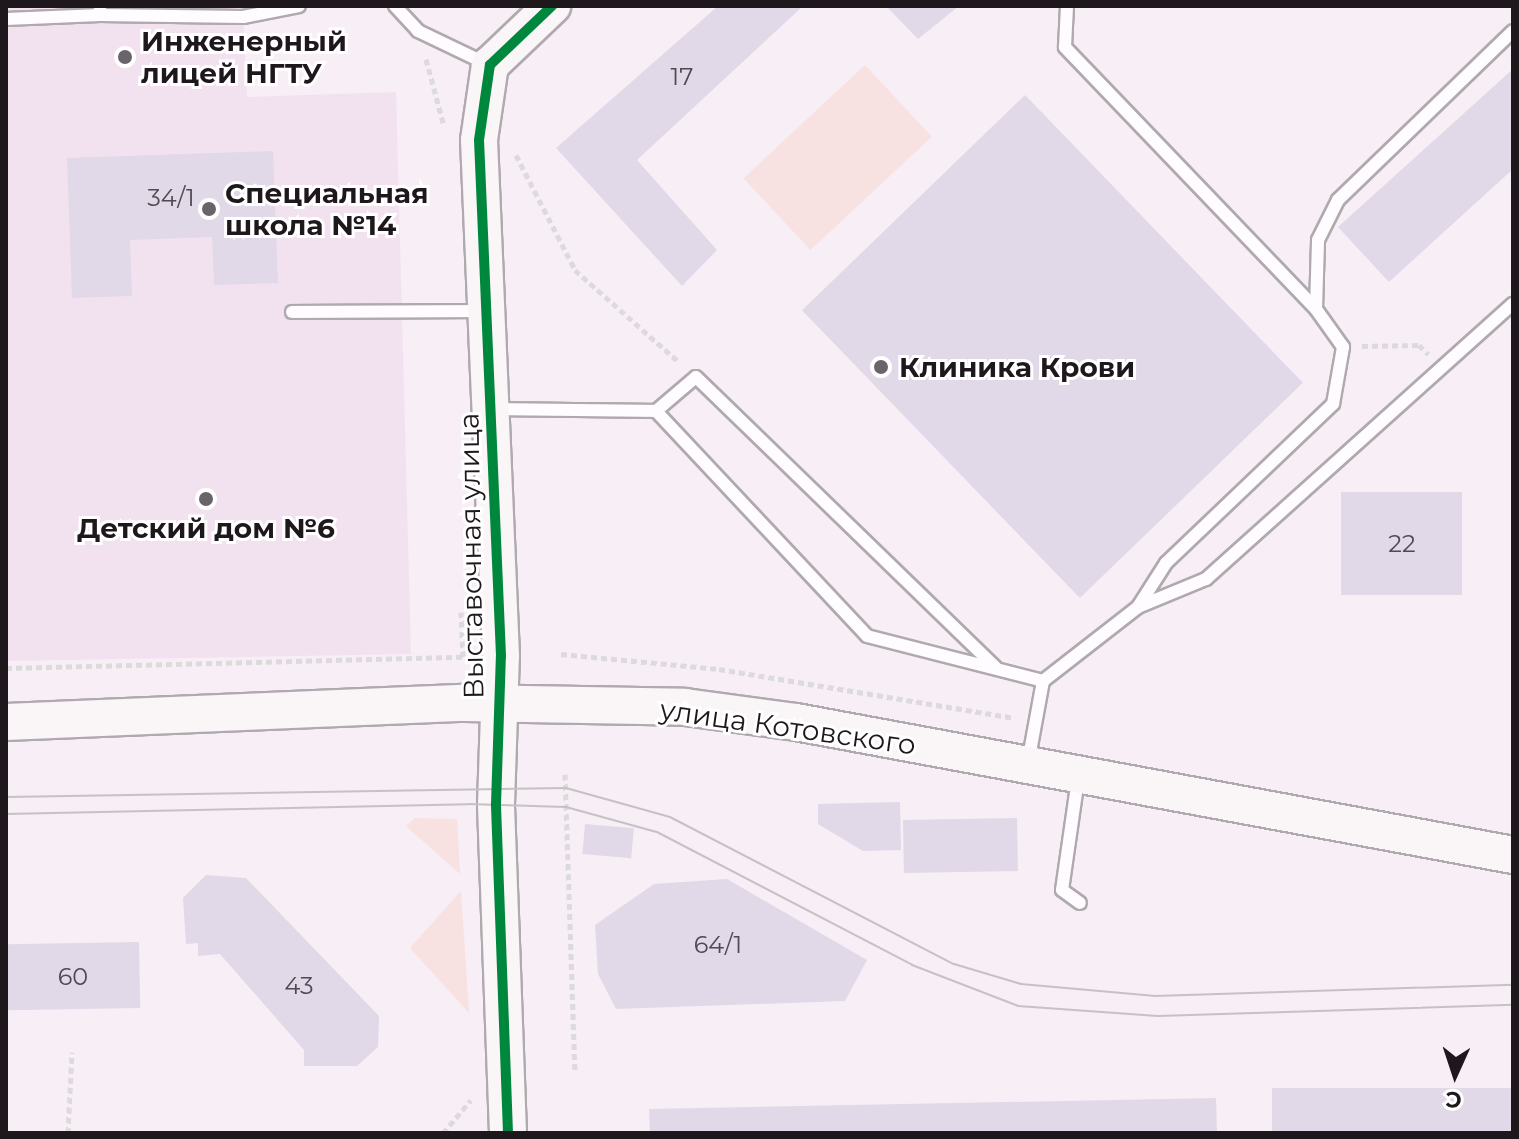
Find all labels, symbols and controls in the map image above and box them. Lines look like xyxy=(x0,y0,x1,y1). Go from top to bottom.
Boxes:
place label: Инженерный лицей НГТУ xyxy=(141,24,347,90)
marker: Инженерный лицей НГТУ xyxy=(116,48,134,66)
house number: 17 xyxy=(671,63,693,91)
place label: Специальная школа №14 xyxy=(225,176,429,242)
house number: 34/1 xyxy=(147,184,195,212)
marker: Специальная школа №14 xyxy=(200,200,218,218)
place label: Клиника Крови xyxy=(899,350,1135,384)
marker: Клиника Крови xyxy=(870,356,892,378)
street label: Выставочная улица xyxy=(452,412,490,700)
marker: Детский дом №6 xyxy=(197,490,215,508)
place label: Детский дом №6 xyxy=(77,511,335,545)
house number: 22 xyxy=(1388,530,1416,558)
street label: улица Котовского xyxy=(658,692,918,762)
house number: 64/1 xyxy=(694,931,742,959)
house number: 60 xyxy=(58,963,88,991)
house number: 43 xyxy=(284,972,314,1000)
north arrow xyxy=(1415,1035,1495,1115)
text: С xyxy=(1445,1086,1462,1113)

